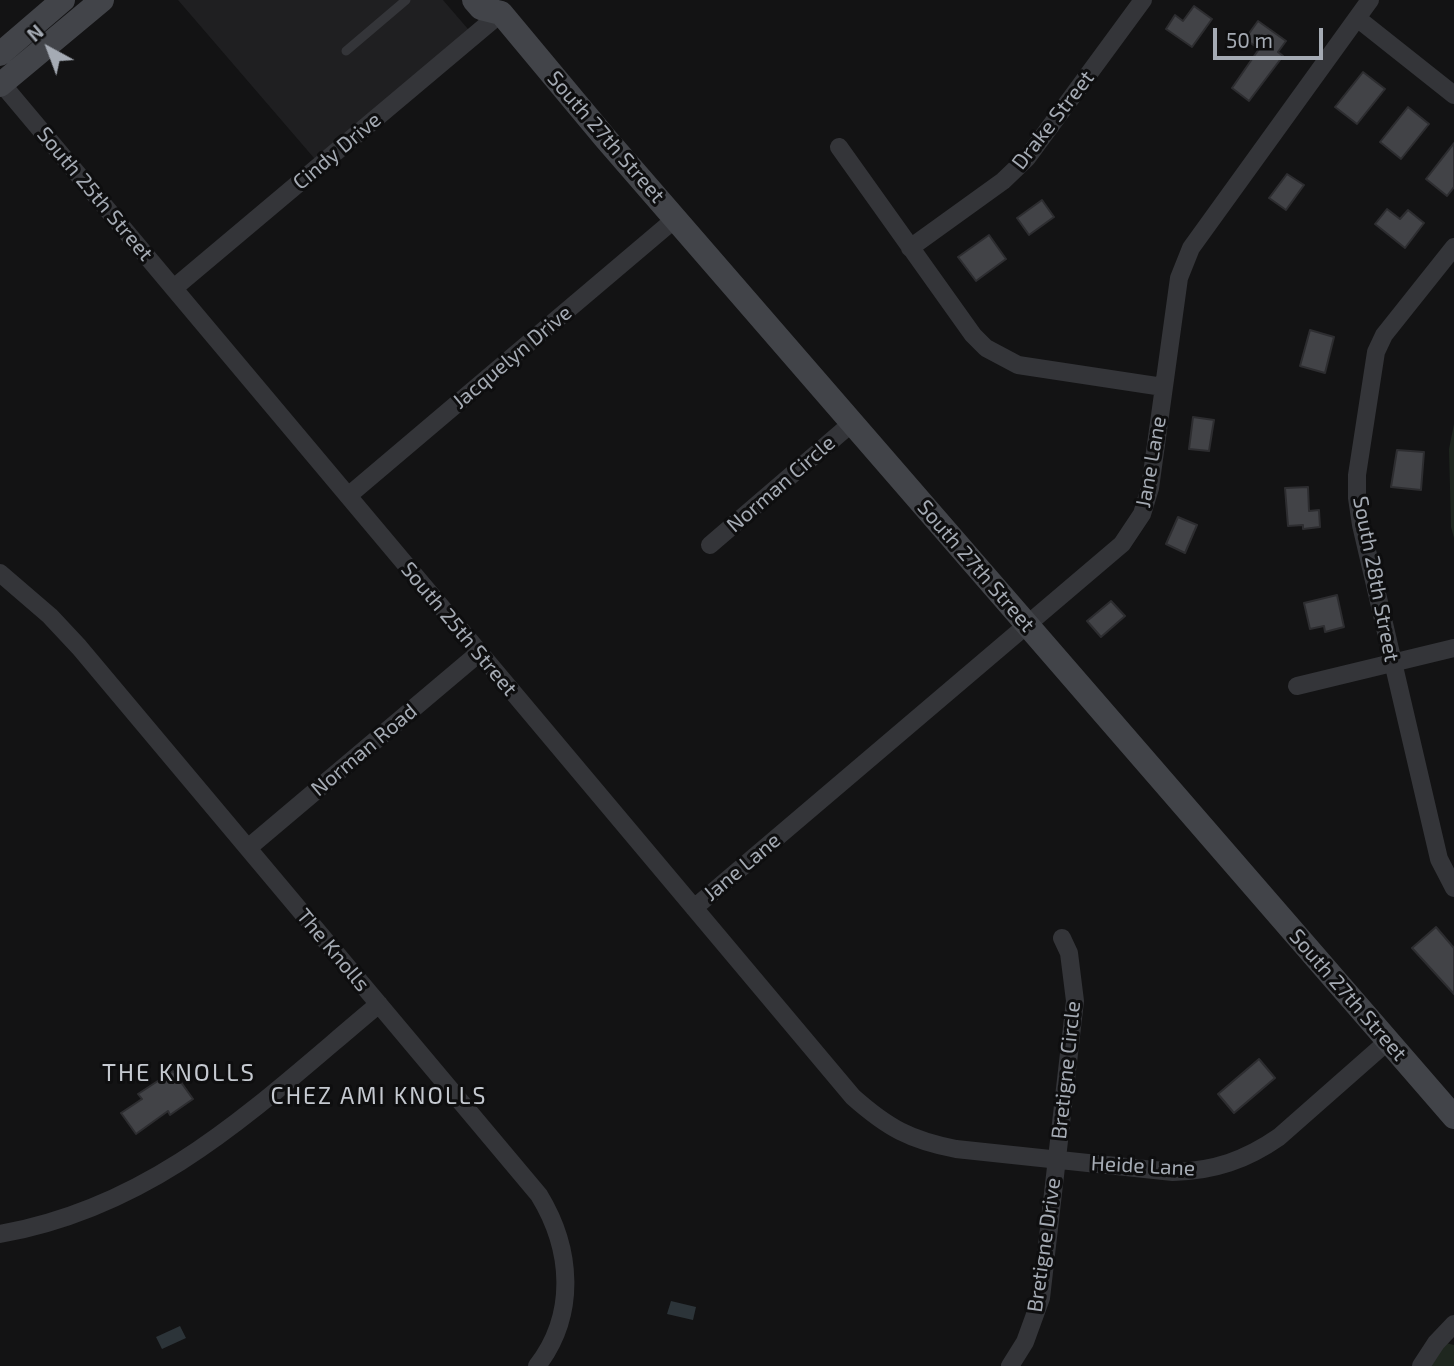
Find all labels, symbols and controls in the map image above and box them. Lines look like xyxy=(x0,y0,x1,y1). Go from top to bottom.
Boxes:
north arrow xyxy=(14,14,84,84)
scale bar xyxy=(1216,14,1326,58)
text: N xyxy=(22,20,48,46)
text: 50 m xyxy=(1226,27,1273,52)
street label: South 27th Street xyxy=(542,66,670,208)
street label: Drake Street xyxy=(1007,66,1099,174)
street label: Cindy Drive xyxy=(288,107,386,195)
street label: South 25th Street xyxy=(32,122,158,266)
street label: Jacquelyn Drive xyxy=(447,300,577,414)
street label: Jane Lane xyxy=(1131,414,1171,510)
street label: Norman Circle xyxy=(722,430,840,538)
street label: South 28th Street xyxy=(1348,494,1404,664)
street label: South 27th Street xyxy=(912,495,1040,637)
street label: South 25th Street xyxy=(396,557,522,701)
street label: Norman Road xyxy=(306,698,422,802)
street label: Jane Lane xyxy=(698,828,786,906)
street label: The Knolls xyxy=(291,904,375,996)
street label: South 27th Street xyxy=(1284,924,1412,1066)
street label: Bretigne Circle xyxy=(1046,1000,1086,1140)
district label: THE KNOLLS xyxy=(103,1059,255,1087)
district label: CHEZ AMI KNOLLS xyxy=(272,1082,486,1110)
street label: Heide Lane xyxy=(1090,1151,1196,1181)
street label: Bretigne Drive xyxy=(1022,1176,1066,1314)

